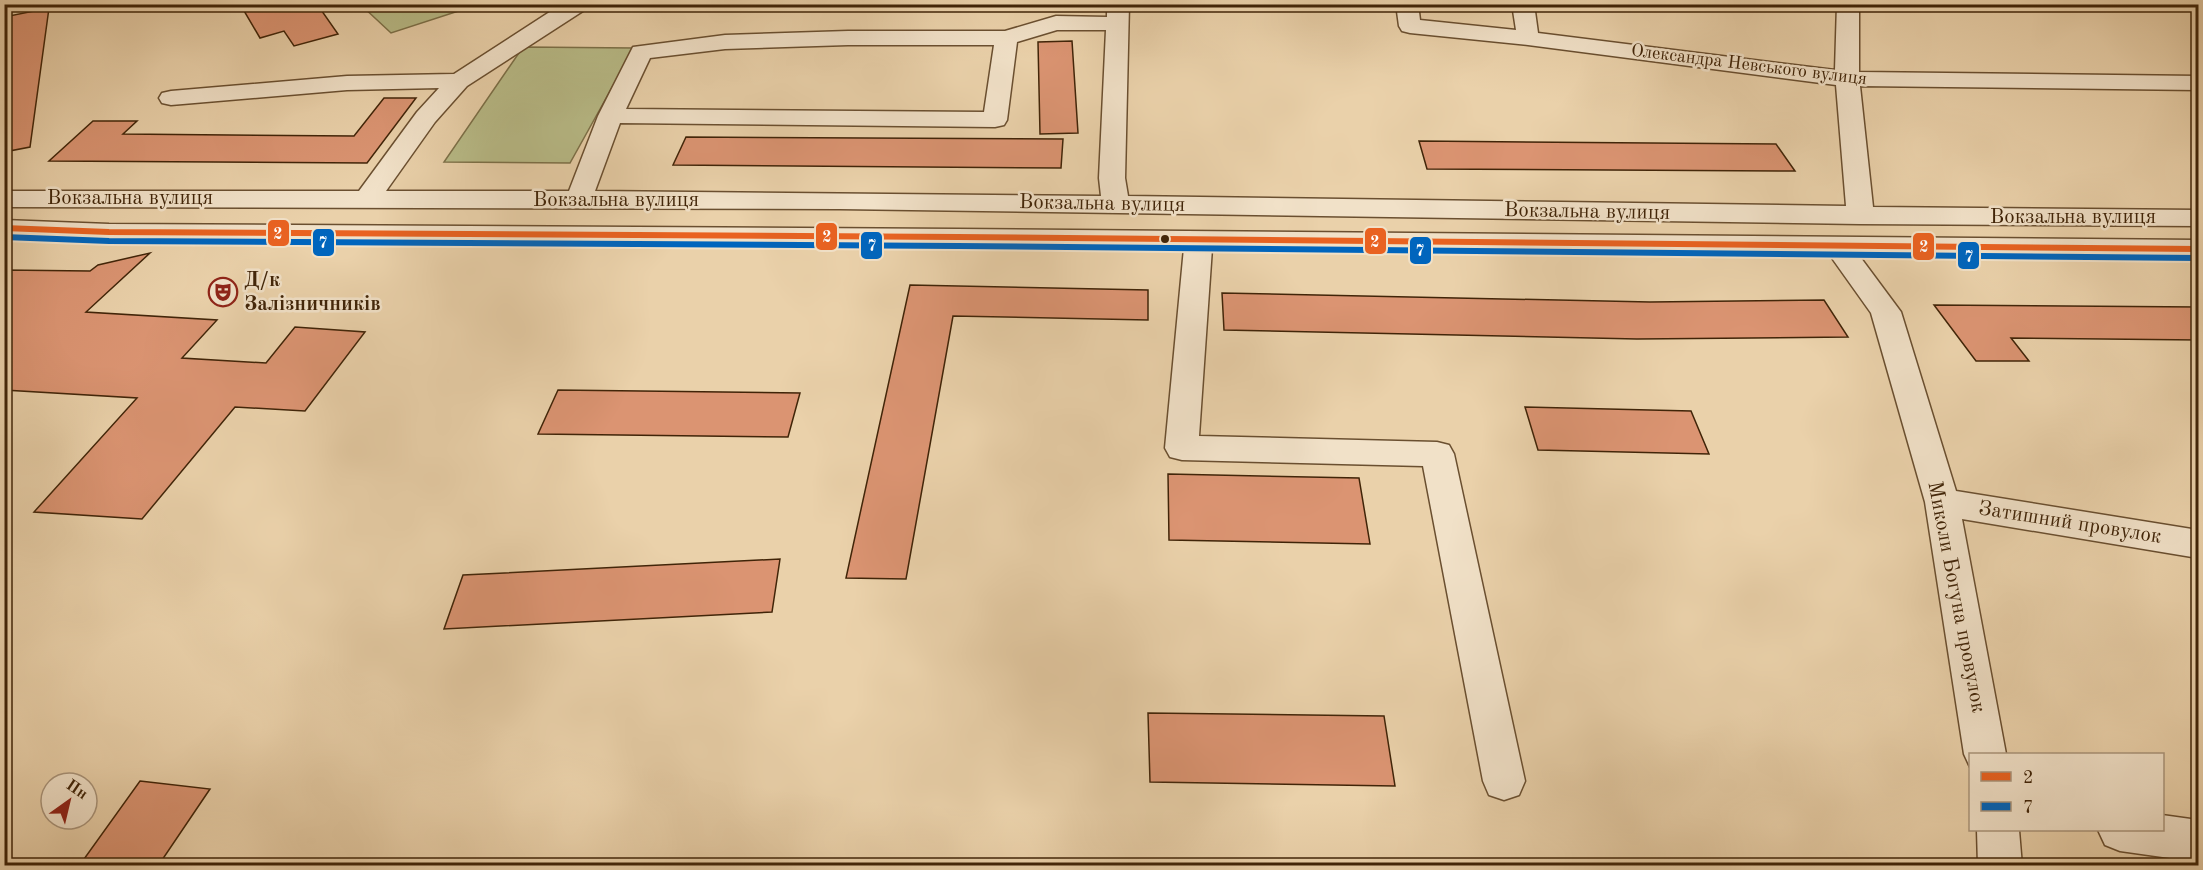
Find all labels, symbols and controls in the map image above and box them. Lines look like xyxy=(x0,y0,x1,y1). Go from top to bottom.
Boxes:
street label: Олександра Невського вулиця xyxy=(1630,42,1868,88)
street label: Вокзальна вулиця xyxy=(47,188,213,209)
street label: Вокзальна вулиця xyxy=(533,190,699,211)
street label: Вокзальна вулиця xyxy=(1019,192,1185,216)
street label: Вокзальна вулиця xyxy=(1504,200,1670,224)
street label: Вокзальна вулиця xyxy=(1990,207,2156,228)
line badge: 2 xyxy=(267,219,290,247)
line badge: 2 xyxy=(815,222,838,251)
text: 2 xyxy=(273,227,283,243)
line badge: 2 xyxy=(1364,227,1387,255)
line badge: 7 xyxy=(312,228,335,257)
text: 2 xyxy=(822,230,832,246)
line badge: 7 xyxy=(860,231,883,260)
line badge: 2 xyxy=(1912,232,1935,261)
unlabelled marker xyxy=(1159,233,1171,245)
text: 2 xyxy=(1370,235,1380,251)
text: 7 xyxy=(318,236,328,252)
line badge: 7 xyxy=(1409,236,1432,265)
text: 7 xyxy=(867,239,877,255)
text: 2 xyxy=(1919,240,1929,256)
line badge: 7 xyxy=(1957,241,1980,270)
text: 7 xyxy=(1415,244,1425,260)
text: 7 xyxy=(1964,250,1974,266)
place label: Д/к Залізничників xyxy=(244,270,381,315)
theatre icon: Д/к Залізничників xyxy=(207,276,239,308)
street label: Миколи Богуна провулок xyxy=(1923,479,1989,715)
street label: Затишний провулок xyxy=(1977,498,2163,548)
legend xyxy=(1969,753,2164,831)
text: 2 xyxy=(2023,769,2033,787)
north arrow xyxy=(39,771,99,831)
text: Пн xyxy=(63,777,90,803)
text: 7 xyxy=(2023,799,2033,817)

